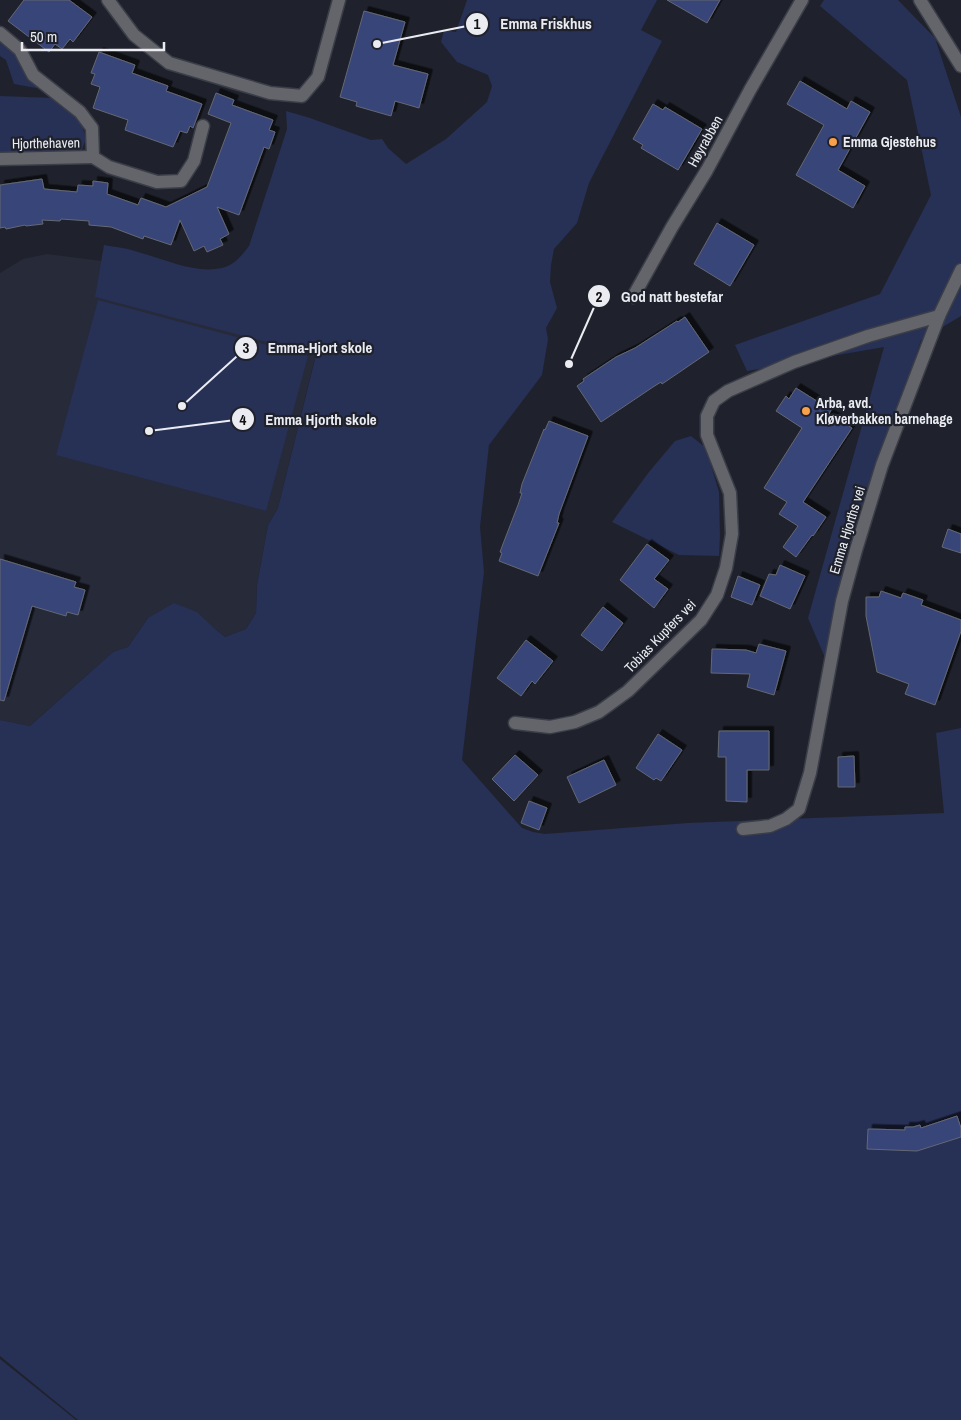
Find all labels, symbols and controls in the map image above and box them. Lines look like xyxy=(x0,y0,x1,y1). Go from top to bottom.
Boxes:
callout: Emma Friskhus xyxy=(465,9,602,39)
text: 1 xyxy=(474,13,481,34)
text: Emma Friskhus xyxy=(500,13,592,34)
scale bar xyxy=(22,20,165,52)
text: 50 m xyxy=(30,26,57,47)
street label: Høyrabben xyxy=(684,112,726,170)
street label: Hjorthehaven xyxy=(12,133,80,153)
place label: Emma Gjestehus xyxy=(843,133,936,151)
marker: Emma Gjestehus xyxy=(827,136,839,148)
callout: God natt bestefar xyxy=(586,281,733,311)
text: 2 xyxy=(596,286,603,307)
text: God natt bestefar xyxy=(621,286,723,307)
callout: Emma-Hjort skole xyxy=(233,333,383,363)
text: 3 xyxy=(243,337,250,358)
text: Emma-Hjort skole xyxy=(268,337,372,358)
place label: Arba, avd. Kløverbakken barnehage xyxy=(816,394,953,428)
callout: Emma Hjorth skole xyxy=(231,404,387,434)
marker: Arba, avd. Kløverbakken barnehage xyxy=(800,405,812,417)
text: 4 xyxy=(240,409,247,430)
text: Emma Hjorth skole xyxy=(265,409,377,430)
street label: Emma Hjorths vei xyxy=(825,484,869,576)
street label: Tobias Kupfers vei xyxy=(620,596,700,676)

